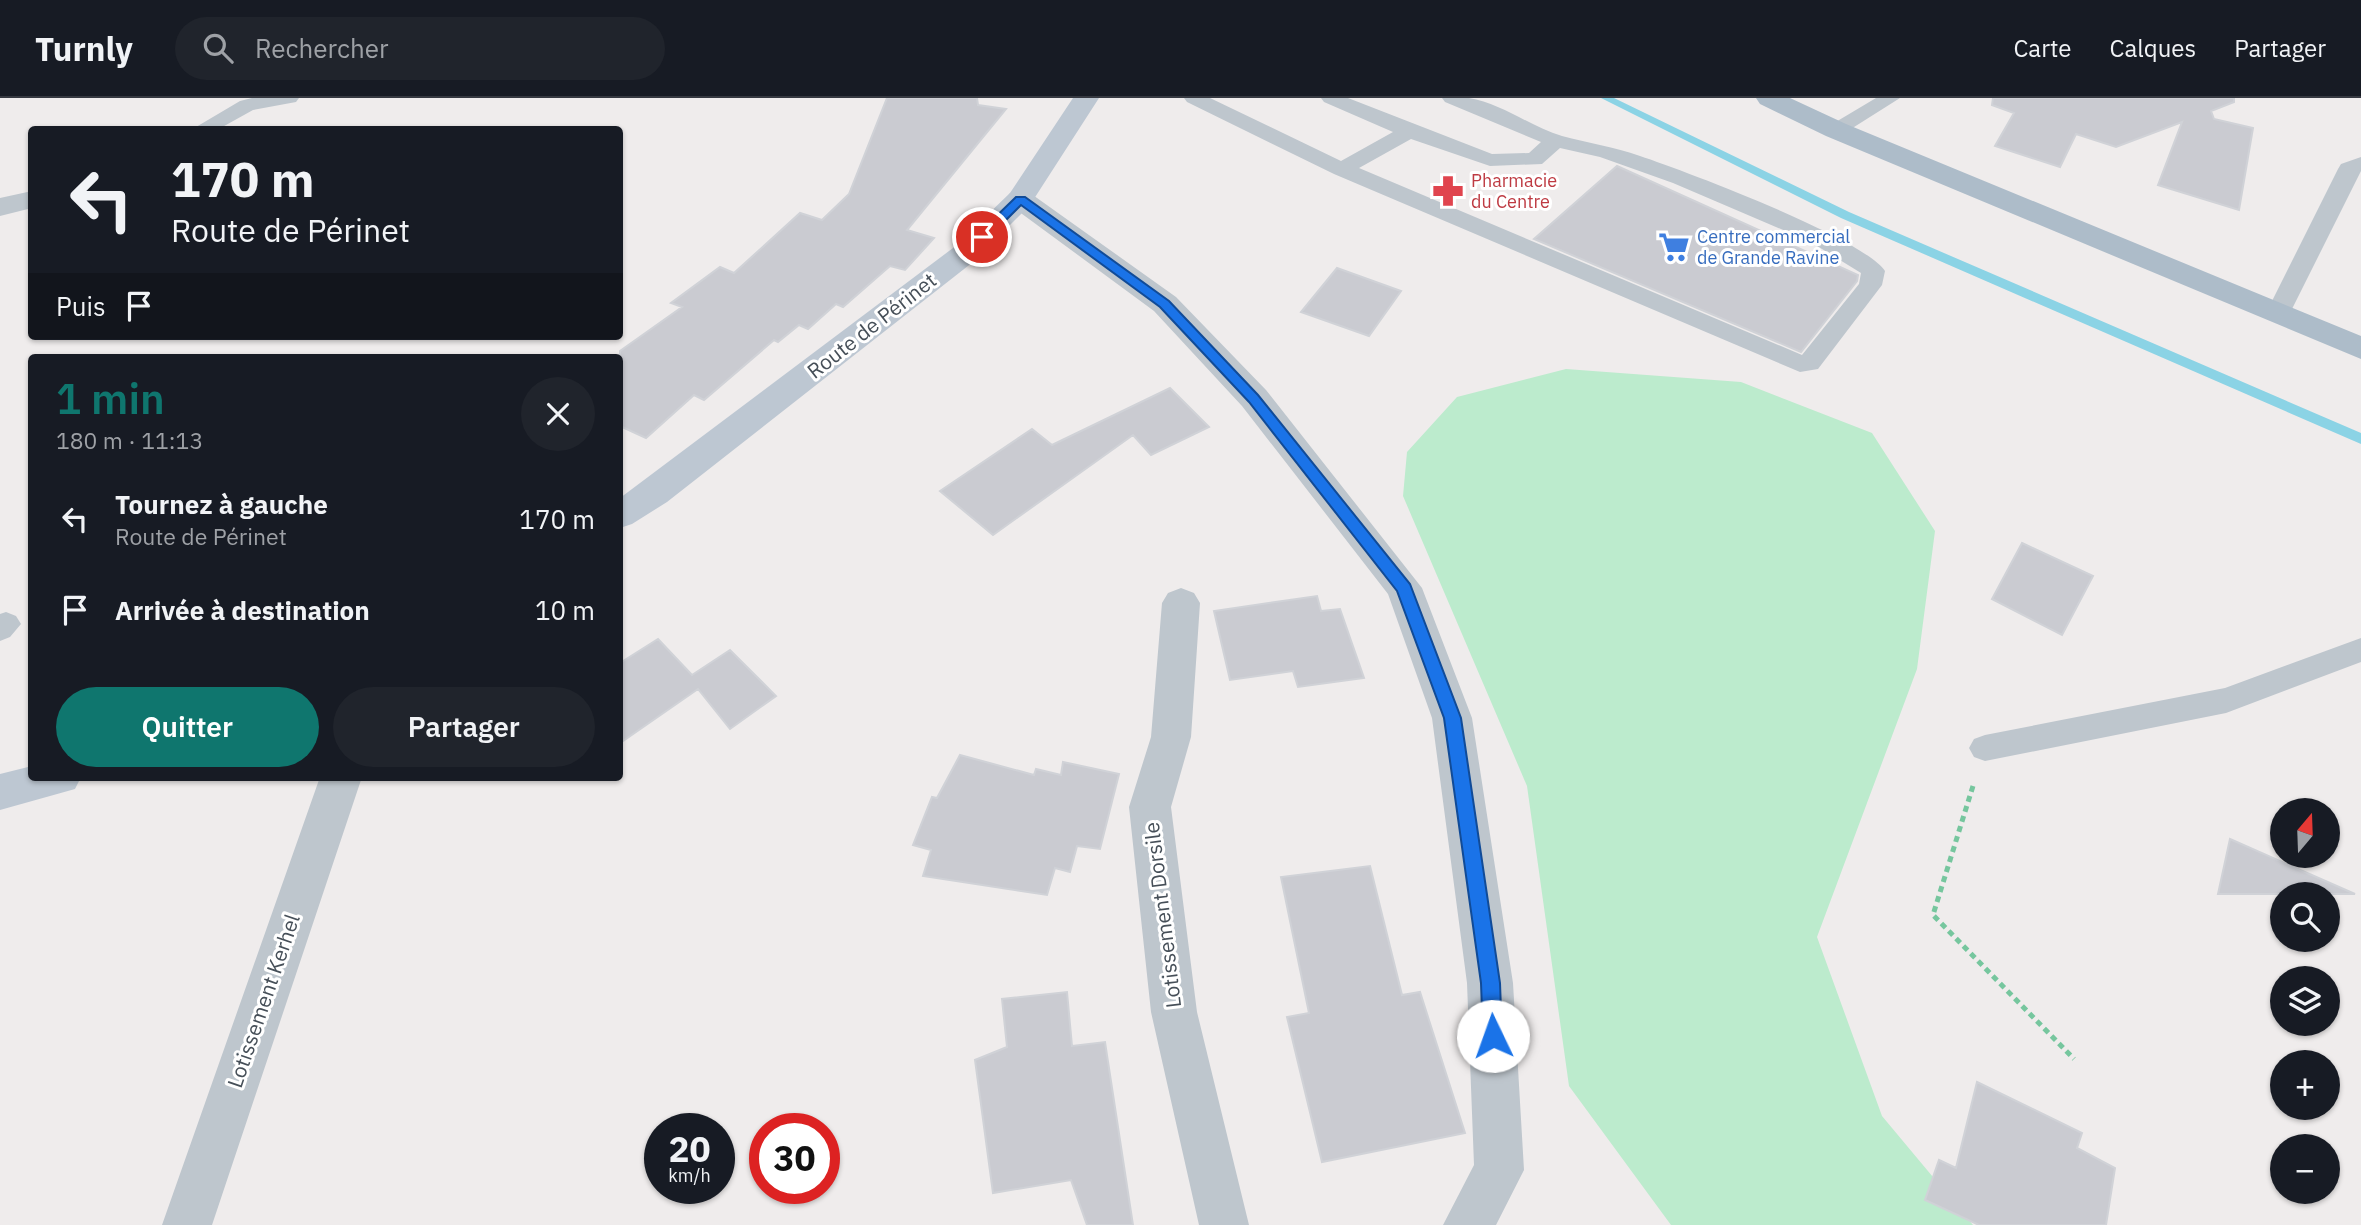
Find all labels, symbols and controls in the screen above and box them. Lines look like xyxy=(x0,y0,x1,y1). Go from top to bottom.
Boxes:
search box xyxy=(175,17,665,80)
text: Turnly xyxy=(35,27,133,70)
icon: search xyxy=(199,29,237,67)
text: Rechercher xyxy=(255,31,389,65)
text: Carte xyxy=(2013,32,2072,64)
text: Calques xyxy=(2110,32,2196,64)
text: Partager xyxy=(2234,32,2326,64)
text: 170 m xyxy=(171,147,315,210)
icon: left xyxy=(56,154,147,245)
place label: Pharmacie du Centre xyxy=(1471,169,1557,213)
pharmacy icon: Pharmacie du Centre xyxy=(1431,174,1465,208)
pin xyxy=(952,207,1012,267)
text: Route de Périnet xyxy=(171,209,410,251)
icon: arrive xyxy=(963,218,1001,256)
place label: Centre commercial de Grande Ravine xyxy=(1697,225,1850,269)
supermarket icon: Centre commercial de Grande Ravine xyxy=(1657,230,1691,264)
street label: Route de Périnet xyxy=(801,266,942,385)
icon: arrive xyxy=(120,287,158,325)
text: Puis xyxy=(56,289,106,323)
text: 1 min xyxy=(56,371,165,426)
button: close xyxy=(521,377,595,451)
text: 180 m · 11:13 xyxy=(56,425,203,455)
text: Tournez à gauche xyxy=(115,487,328,521)
icon: left xyxy=(56,500,94,538)
text: 170 m xyxy=(519,502,595,536)
text: Route de Périnet xyxy=(115,521,287,551)
icon: arrive xyxy=(56,591,94,629)
text: Arrivée à destination xyxy=(115,593,370,627)
text: 10 m xyxy=(535,593,595,627)
button: Quitter xyxy=(56,687,319,767)
button: Partager xyxy=(333,687,595,767)
north arrow xyxy=(2270,798,2340,868)
map controls xyxy=(2270,798,2340,1204)
street label: Lotissement Dorsile xyxy=(1137,821,1187,1010)
button: search xyxy=(2270,882,2340,952)
street label: Lotissement Kerhel xyxy=(220,910,306,1091)
button: layers xyxy=(2270,966,2340,1036)
position arrow xyxy=(1456,999,1530,1073)
button: + xyxy=(2270,1050,2340,1120)
speed limit sign: 30 xyxy=(749,1113,840,1204)
text: 20 xyxy=(668,1126,711,1172)
button: − xyxy=(2270,1134,2340,1204)
text: km/h xyxy=(668,1164,711,1187)

